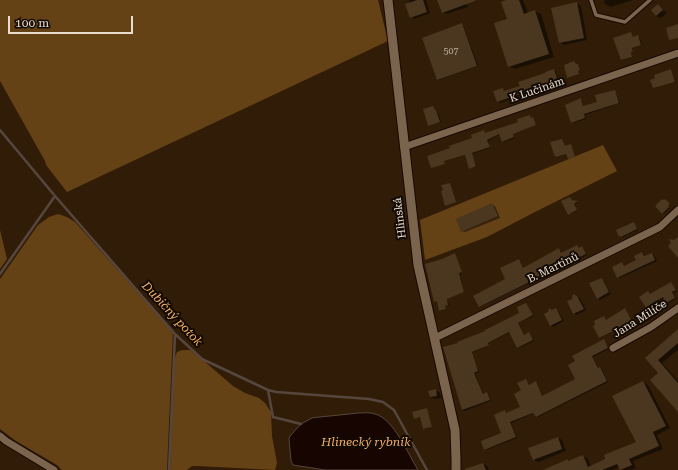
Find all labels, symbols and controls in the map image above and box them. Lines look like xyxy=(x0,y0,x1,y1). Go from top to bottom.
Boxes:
scale bar xyxy=(10,8,135,34)
text: 100 m xyxy=(15,16,49,30)
house number: 507 xyxy=(443,46,459,56)
street label: K Lučinám xyxy=(508,74,566,106)
street label: Hlinská xyxy=(391,197,409,239)
street label: B. Martinů xyxy=(525,250,581,286)
water label: Dubičný potok xyxy=(139,279,205,349)
street label: Jana Milíče xyxy=(611,297,669,341)
water label: Hlinecký rybník xyxy=(321,435,411,449)

